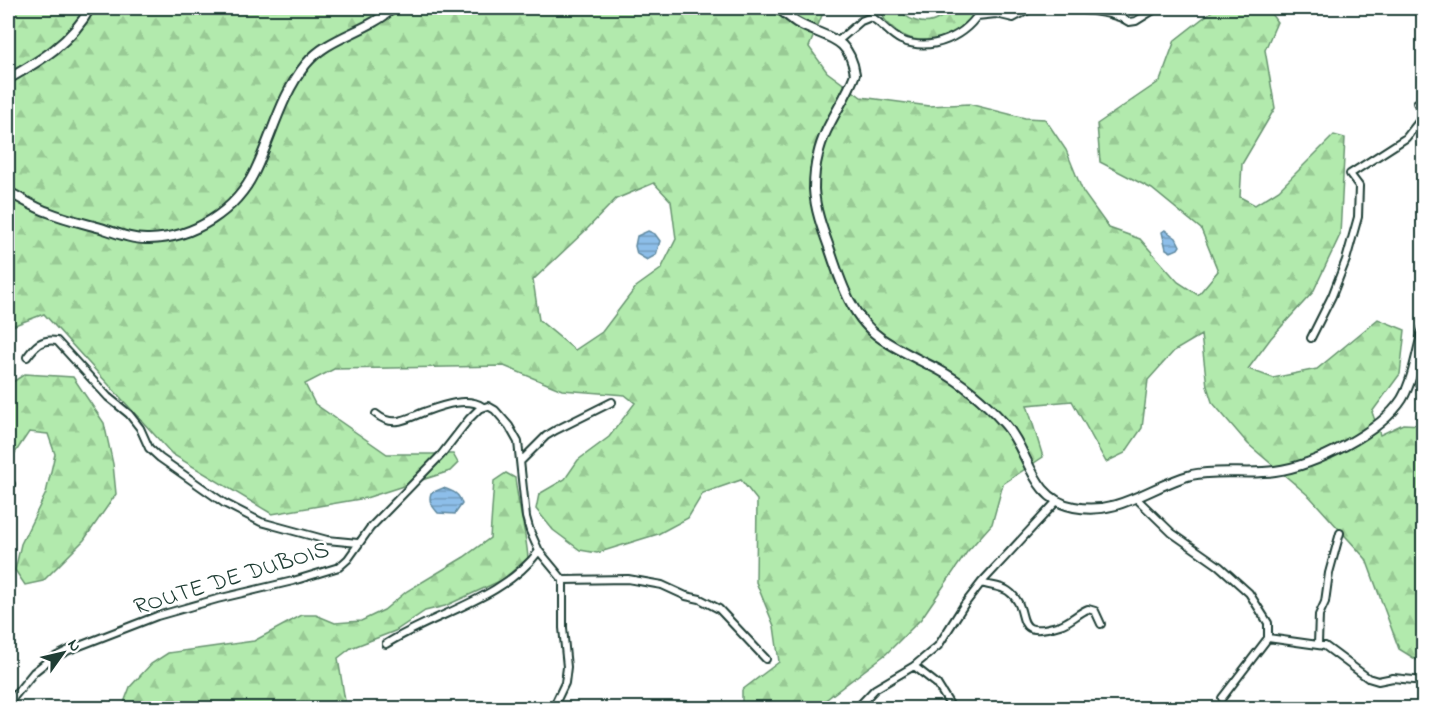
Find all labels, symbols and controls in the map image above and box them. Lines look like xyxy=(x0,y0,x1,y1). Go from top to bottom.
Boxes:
street label: ROUTE DE DUBOIS xyxy=(130,533,334,626)
north arrow xyxy=(33,623,93,683)
text: N xyxy=(61,635,87,657)

